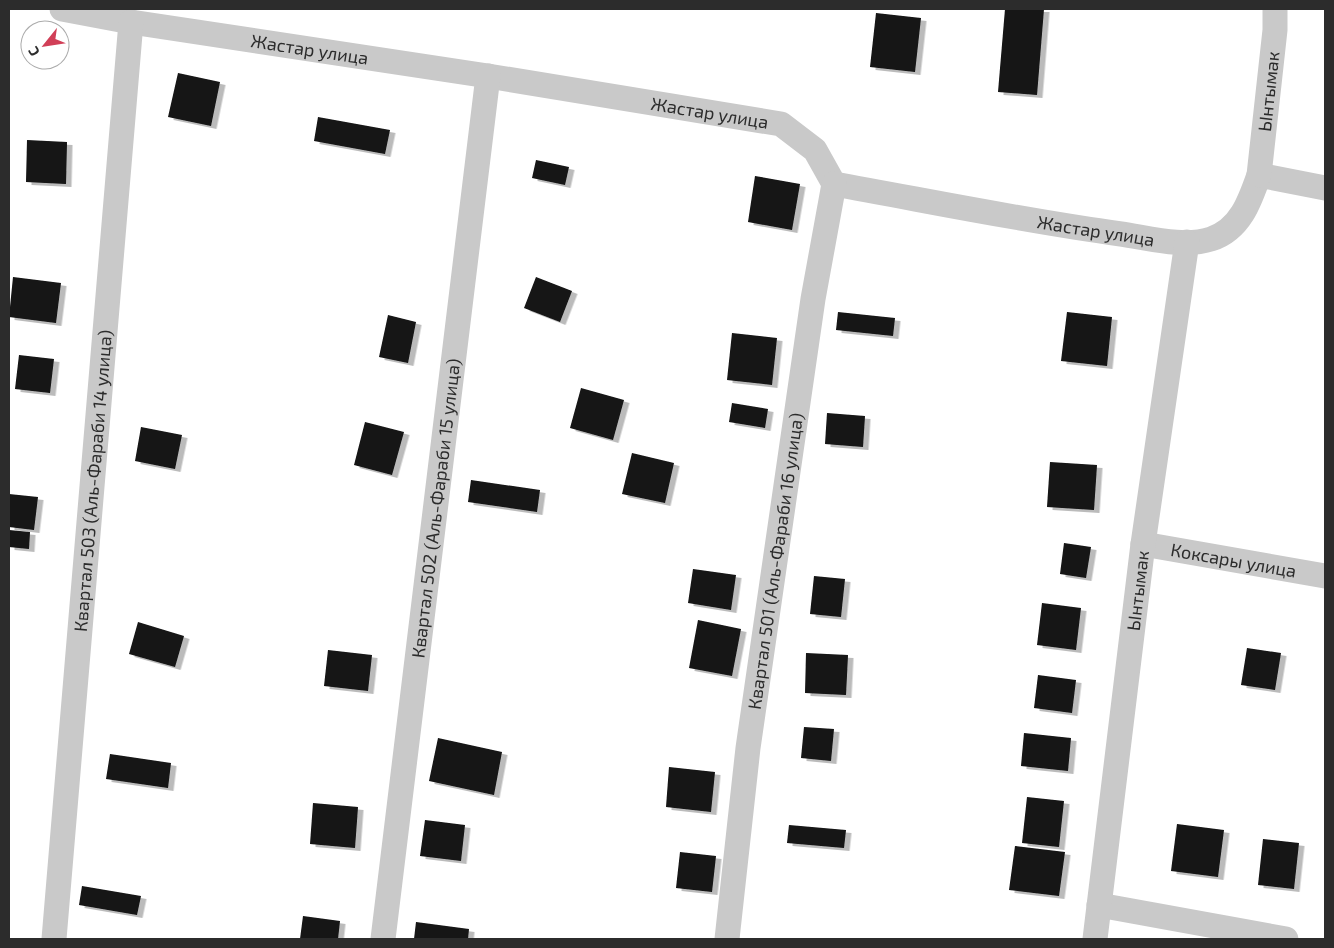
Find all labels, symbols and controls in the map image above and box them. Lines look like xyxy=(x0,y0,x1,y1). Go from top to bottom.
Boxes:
north arrow xyxy=(20,20,70,70)
street label: Жастар улица xyxy=(249,29,370,69)
text: С xyxy=(24,44,43,60)
street label: Ынтымак xyxy=(1253,50,1284,133)
street label: Жастар улица xyxy=(649,92,770,133)
street label: Жастар улица xyxy=(1036,210,1156,251)
street label: Квартал 503 (Аль-Фараби 14 улица) xyxy=(69,329,116,633)
street label: Квартал 502 (Аль-Фараби 15 улица) xyxy=(406,357,465,659)
street label: Квартал 501 (Аль-Фараби 16 улица) xyxy=(743,411,807,711)
street label: Коксары улица xyxy=(1169,538,1298,582)
street label: Ынтымак xyxy=(1122,549,1153,632)

